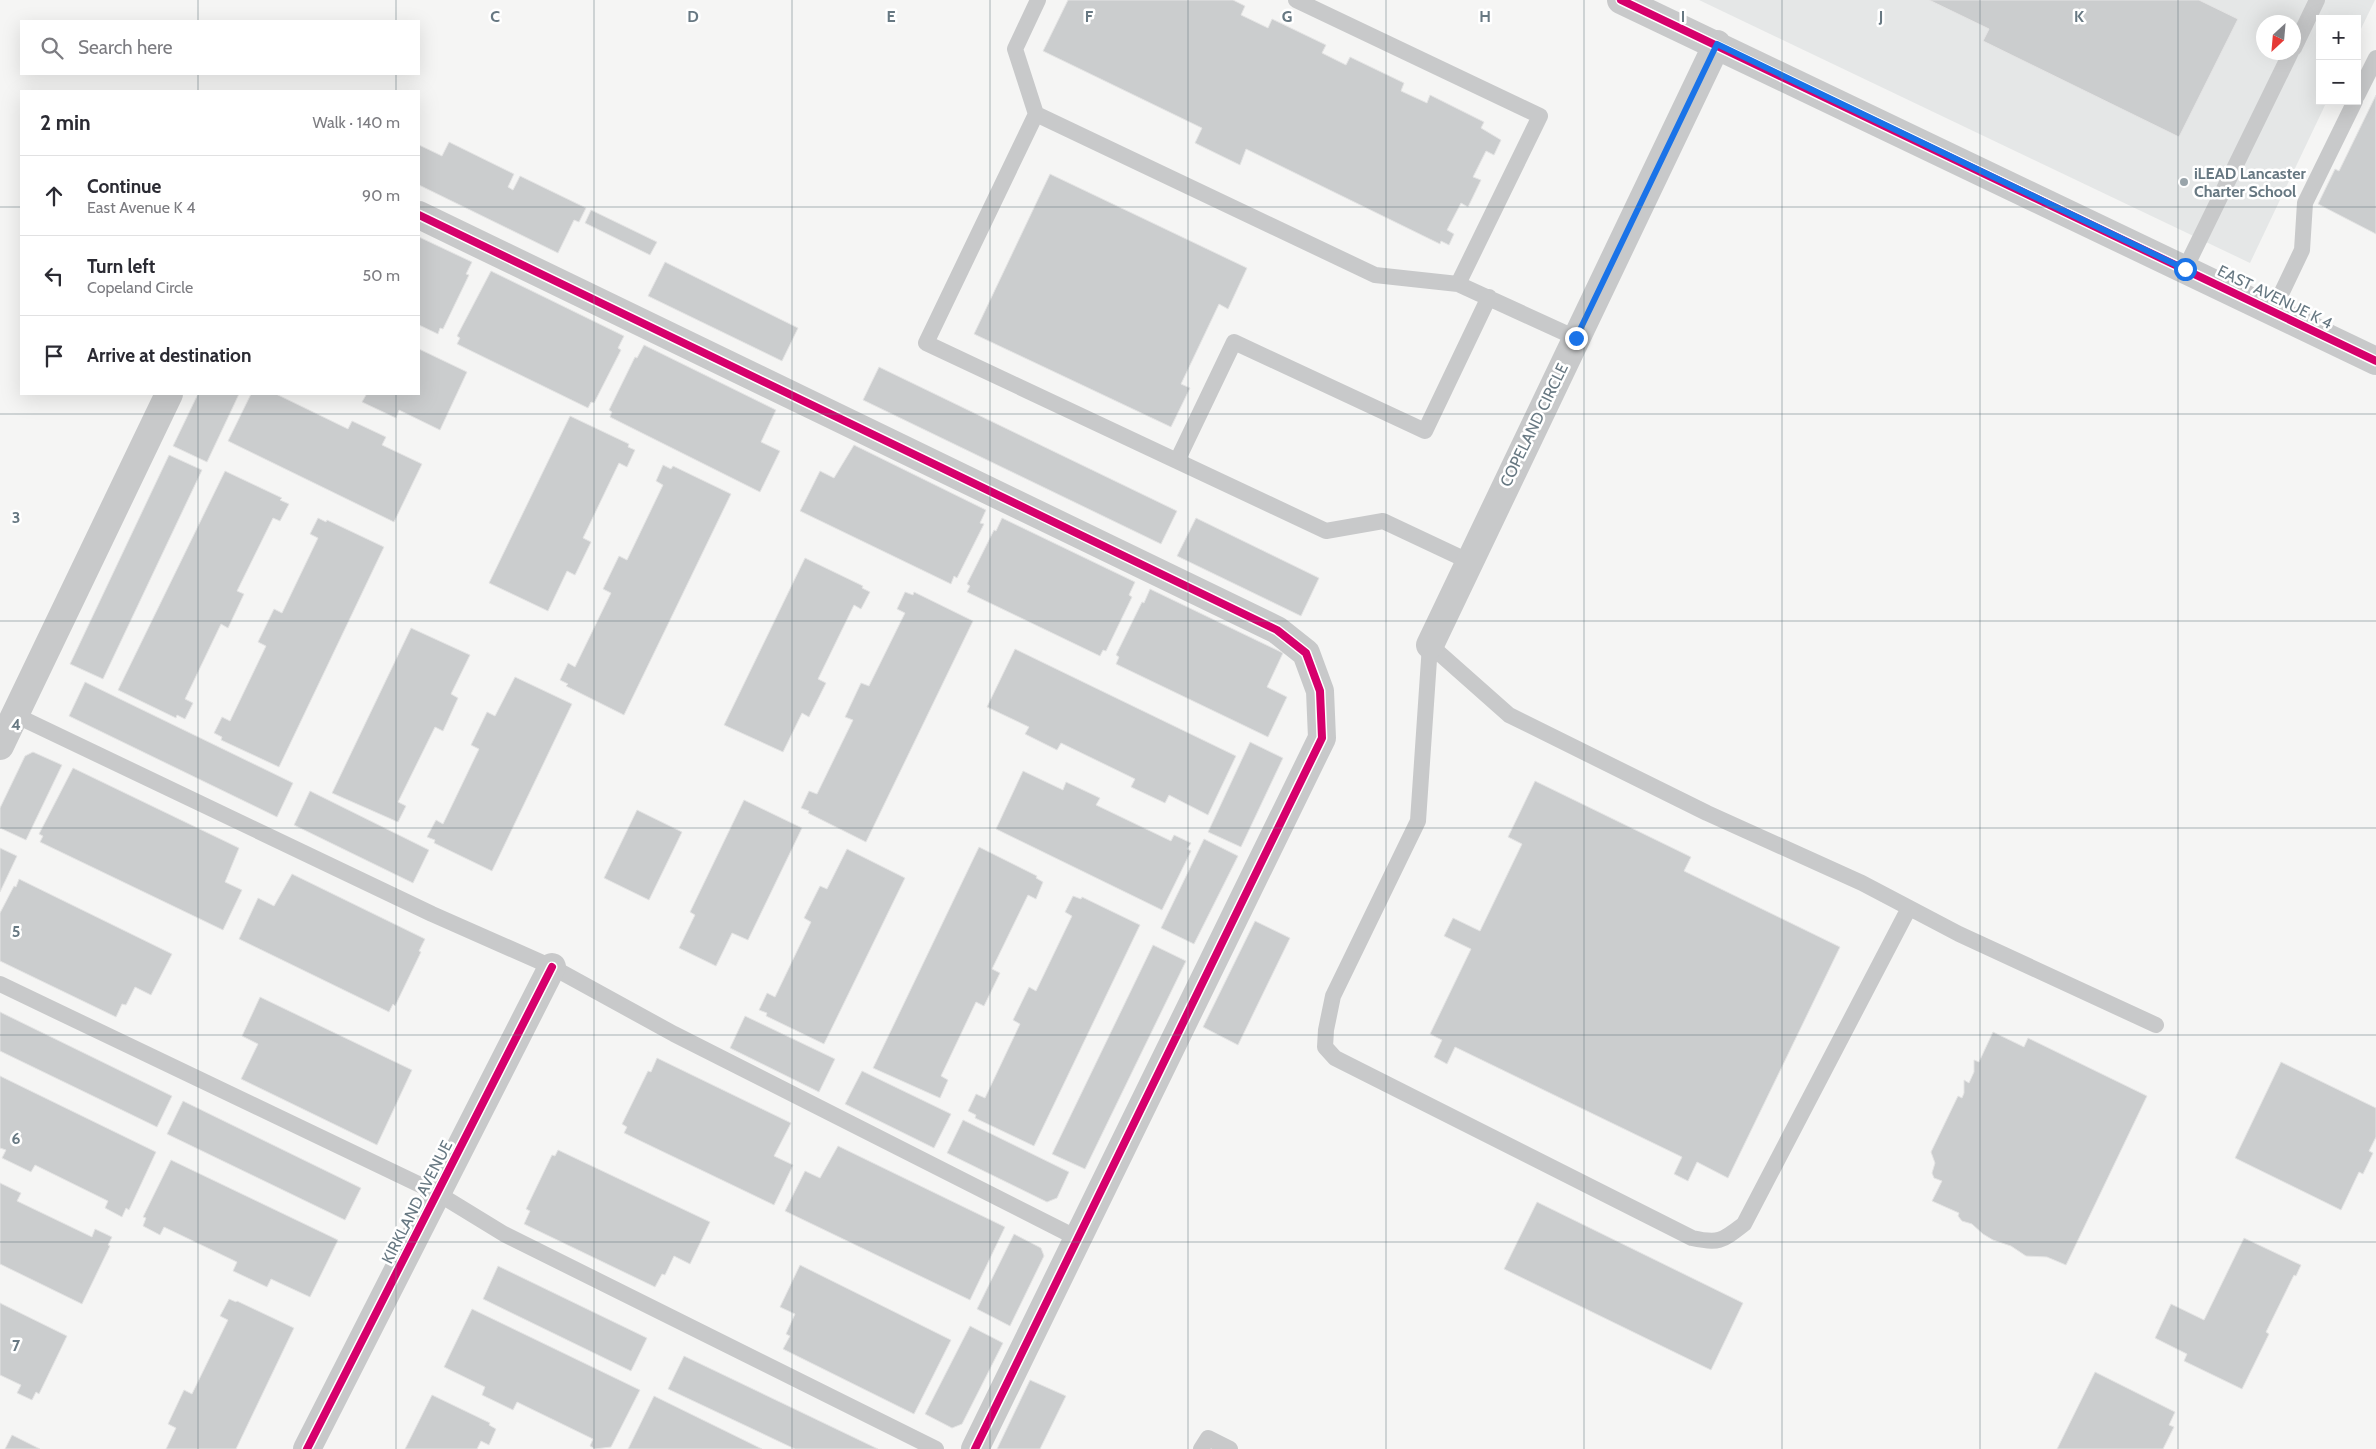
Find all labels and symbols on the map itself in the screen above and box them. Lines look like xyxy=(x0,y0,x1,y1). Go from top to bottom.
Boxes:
text: C xyxy=(490,7,500,26)
text: D xyxy=(687,7,699,26)
text: E xyxy=(886,7,896,26)
text: F xyxy=(1085,7,1094,26)
text: G xyxy=(1282,7,1292,26)
text: H xyxy=(1479,7,1491,26)
text: I xyxy=(1681,7,1685,26)
text: J xyxy=(1878,7,1883,26)
text: K xyxy=(2074,7,2084,26)
north arrow xyxy=(2256,15,2301,60)
place label: iLEAD Lancaster Charter School xyxy=(2194,164,2306,201)
marker: iLEAD Lancaster Charter School xyxy=(2178,176,2190,188)
route start xyxy=(2174,258,2197,281)
street label: EAST AVENUE K 4 xyxy=(2215,261,2335,333)
route end xyxy=(1565,327,1588,350)
street label: COPELAND CIRCLE xyxy=(1496,360,1572,490)
text: 3 xyxy=(12,508,20,527)
text: 4 xyxy=(11,715,21,734)
text: 5 xyxy=(12,922,20,941)
text: 6 xyxy=(12,1129,21,1148)
street label: KIRKLAND AVENUE xyxy=(378,1137,456,1267)
text: 7 xyxy=(12,1336,21,1355)

